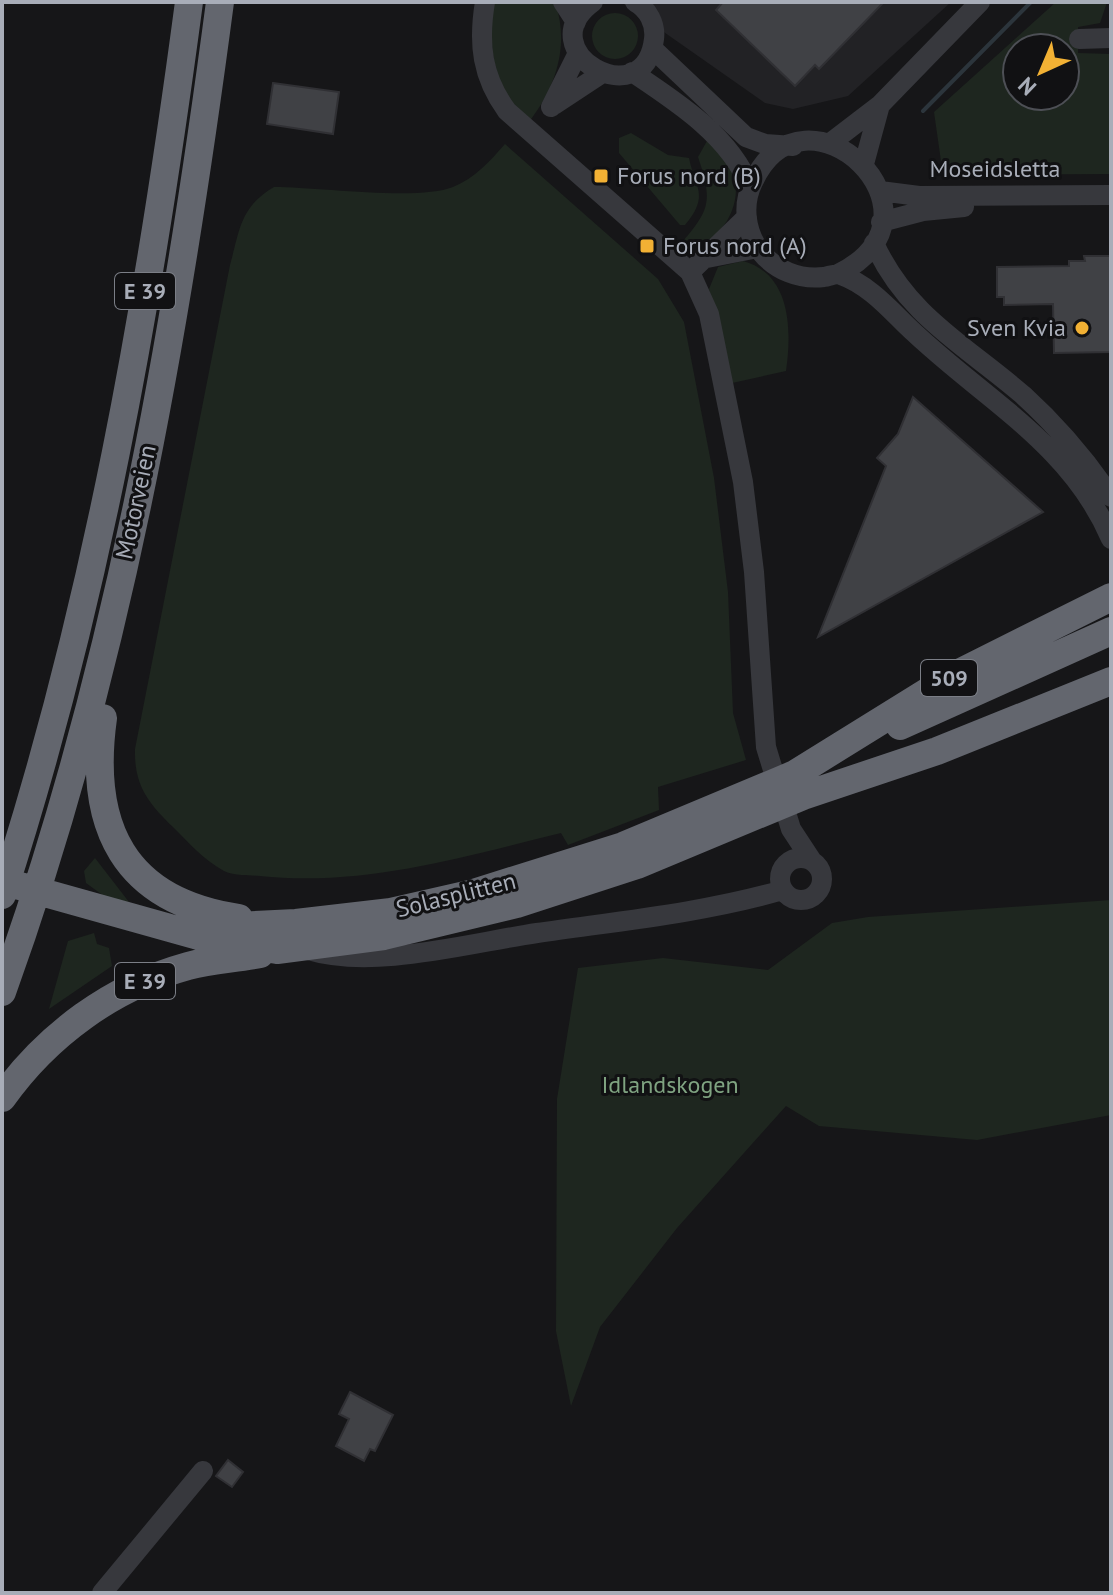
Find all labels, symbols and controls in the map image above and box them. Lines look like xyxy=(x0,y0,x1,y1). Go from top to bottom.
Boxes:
north arrow xyxy=(1001,32,1081,112)
text: N xyxy=(1012,71,1042,101)
street label: Moseidsletta xyxy=(930,153,1060,184)
place label: Forus nord (B) xyxy=(617,160,761,191)
marker: Forus nord (B) xyxy=(592,167,610,185)
place label: Forus nord (A) xyxy=(663,230,807,261)
marker: Forus nord (A) xyxy=(638,237,656,255)
road number: E 39 xyxy=(115,273,175,309)
place label: Sven Kvia xyxy=(967,312,1066,343)
marker: Sven Kvia xyxy=(1073,319,1091,337)
street label: Motorveien xyxy=(108,442,163,562)
road number: 509 xyxy=(921,660,977,696)
street label: Solasplitten xyxy=(393,865,519,924)
road number: E 39 xyxy=(115,963,175,999)
park label: Idlandskogen xyxy=(601,1069,739,1100)

